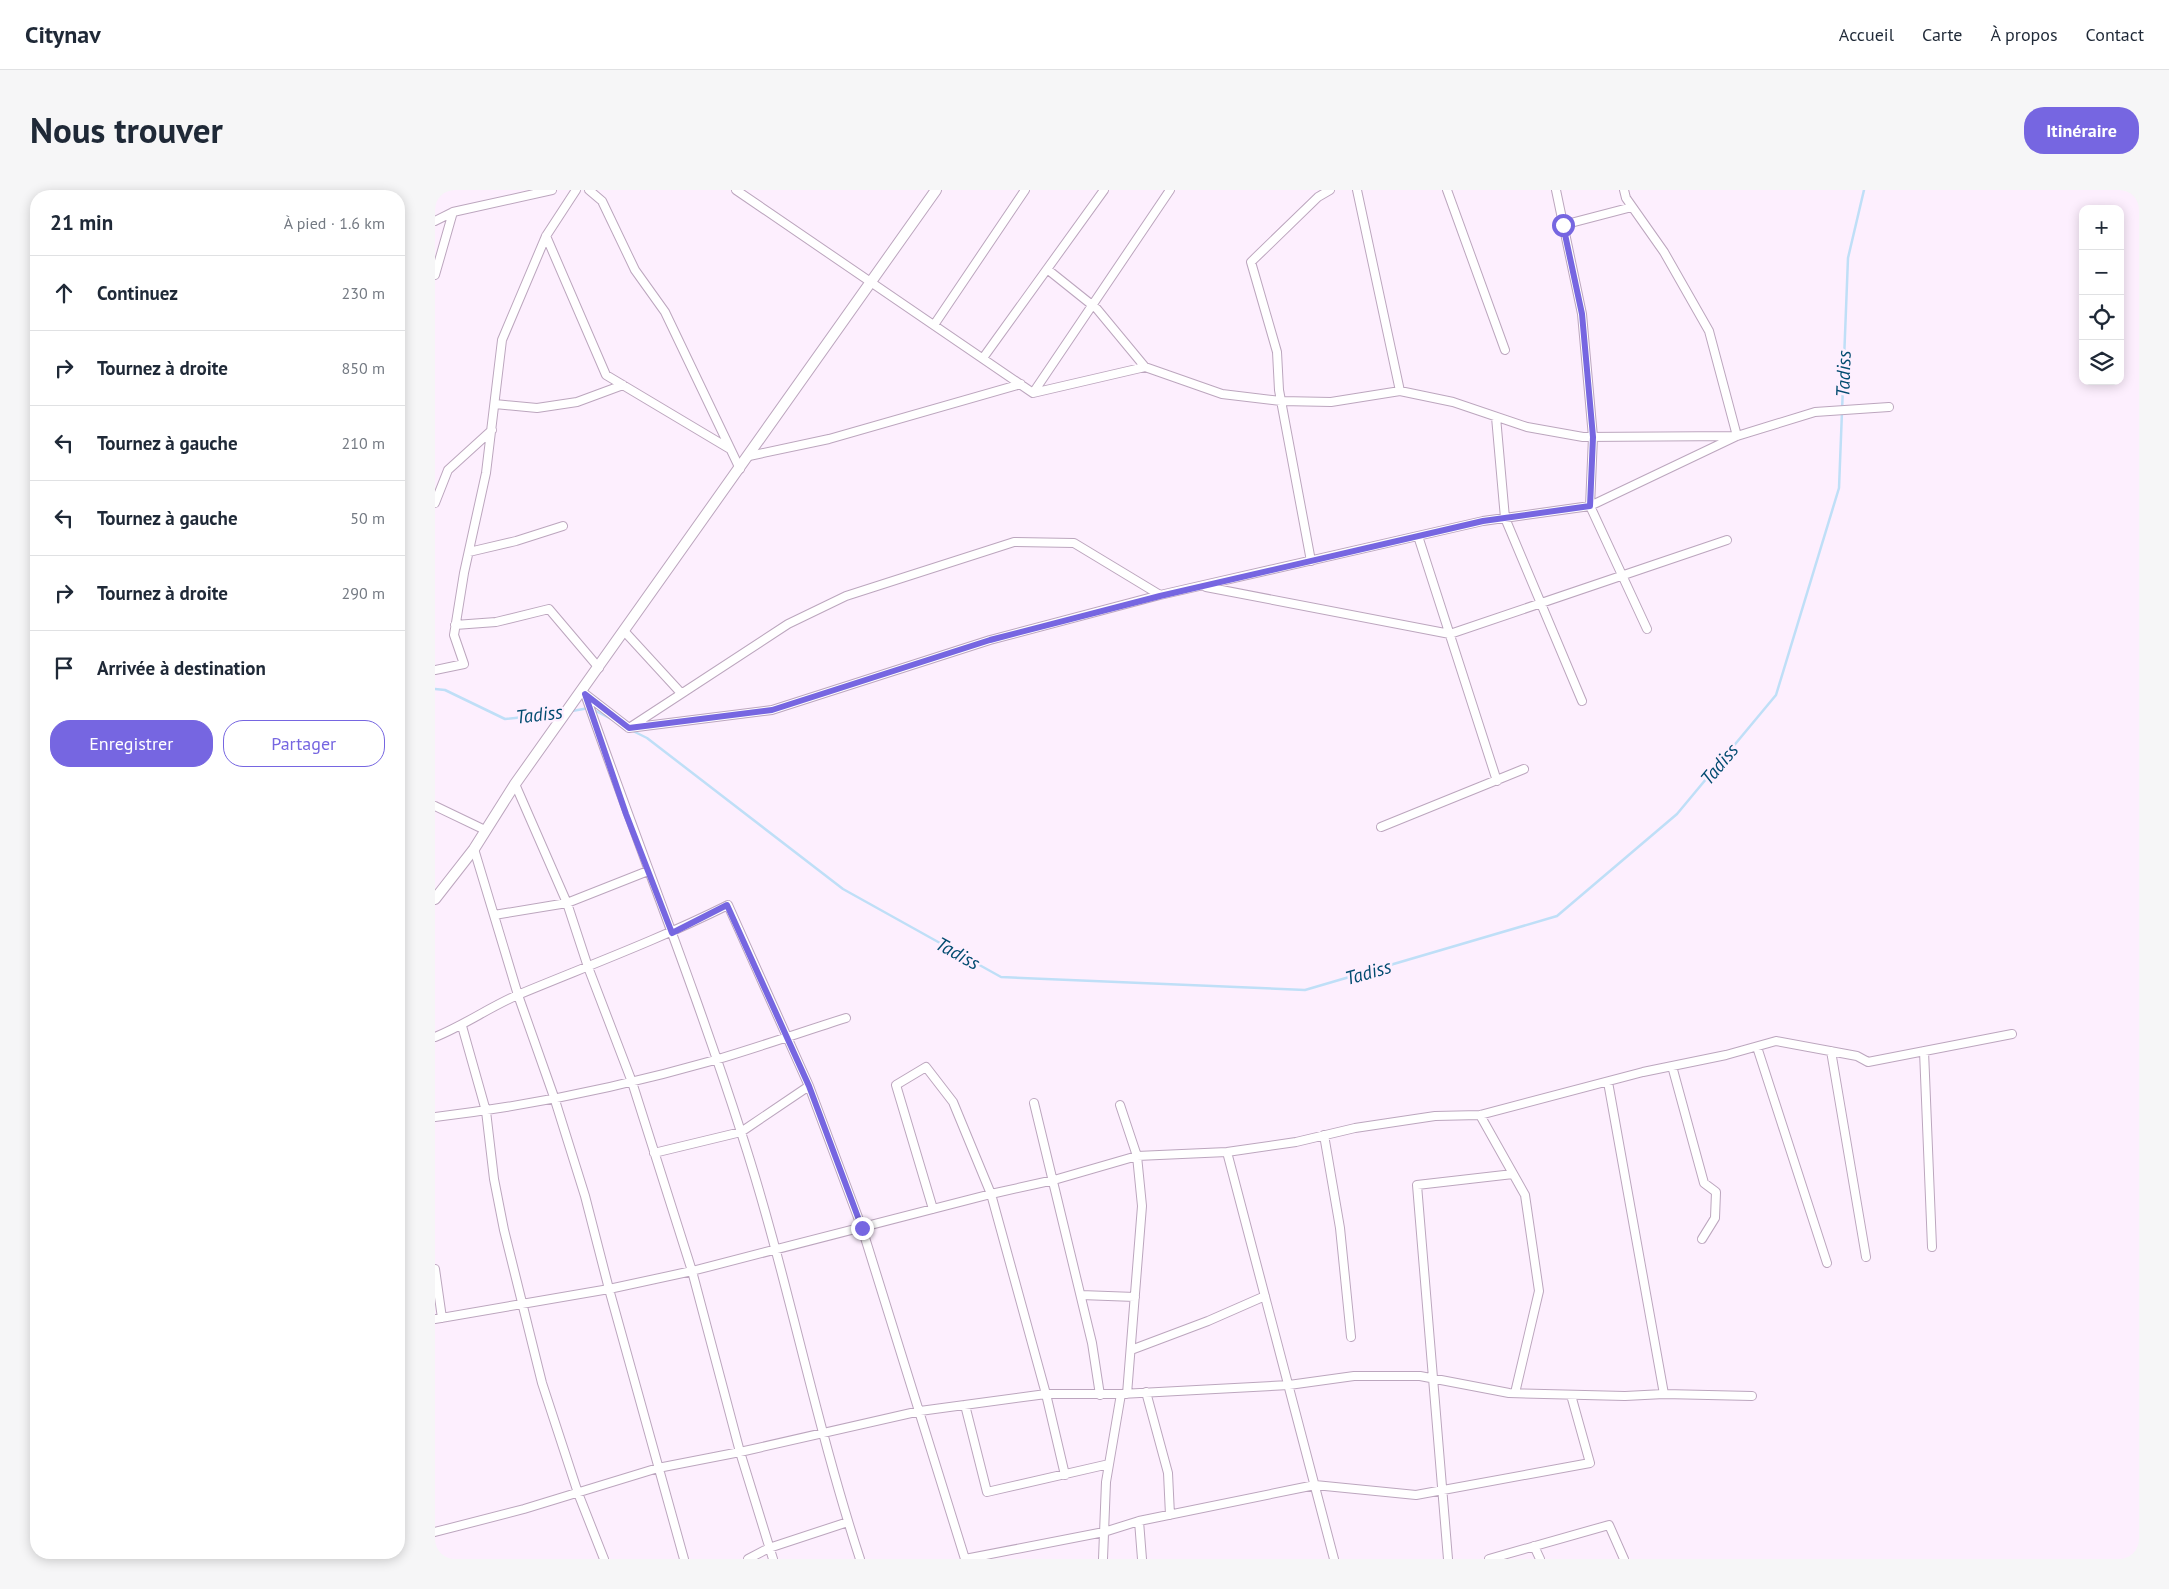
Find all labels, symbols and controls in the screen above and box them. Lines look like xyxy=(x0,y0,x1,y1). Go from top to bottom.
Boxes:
text: Citynav xyxy=(25,19,101,50)
text: Accueil xyxy=(1839,23,1894,46)
text: Carte xyxy=(1922,23,1963,46)
text: À propos xyxy=(1991,23,2058,46)
text: Contact xyxy=(2086,23,2144,46)
text: Nous trouver xyxy=(30,107,223,153)
button: Itinéraire xyxy=(2024,107,2139,154)
map controls xyxy=(2079,205,2124,385)
button: + xyxy=(2079,205,2124,250)
text: 21 min xyxy=(50,209,113,236)
text: À pied · 1.6 km xyxy=(284,213,385,233)
route start xyxy=(1552,214,1575,237)
button: − xyxy=(2079,250,2124,295)
icon: ahead xyxy=(50,279,78,307)
text: Continuez xyxy=(97,281,178,305)
text: 230 m xyxy=(342,283,385,303)
button: locate xyxy=(2079,295,2124,340)
button: layers xyxy=(2079,340,2124,385)
water label: Tadiss xyxy=(1830,350,1856,398)
icon: right xyxy=(50,354,78,382)
text: Tournez à droite xyxy=(97,356,228,380)
text: 850 m xyxy=(342,358,385,378)
icon: left xyxy=(50,429,78,457)
text: Tournez à gauche xyxy=(97,431,238,455)
text: 210 m xyxy=(342,433,385,453)
icon: left xyxy=(50,504,78,532)
text: Tournez à gauche xyxy=(97,506,238,530)
text: 50 m xyxy=(350,508,385,528)
icon: right xyxy=(50,579,78,607)
text: Tournez à droite xyxy=(97,581,228,605)
text: 290 m xyxy=(342,583,385,603)
icon: arrive xyxy=(50,654,78,682)
text: Arrivée à destination xyxy=(97,656,266,680)
water label: Tadiss xyxy=(514,699,564,729)
button: Enregistrer xyxy=(50,720,213,767)
button: Partager xyxy=(223,720,385,767)
water label: Tadiss xyxy=(1695,738,1744,790)
water label: Tadiss xyxy=(932,931,985,975)
water label: Tadiss xyxy=(1342,954,1394,990)
route end xyxy=(851,1217,874,1240)

